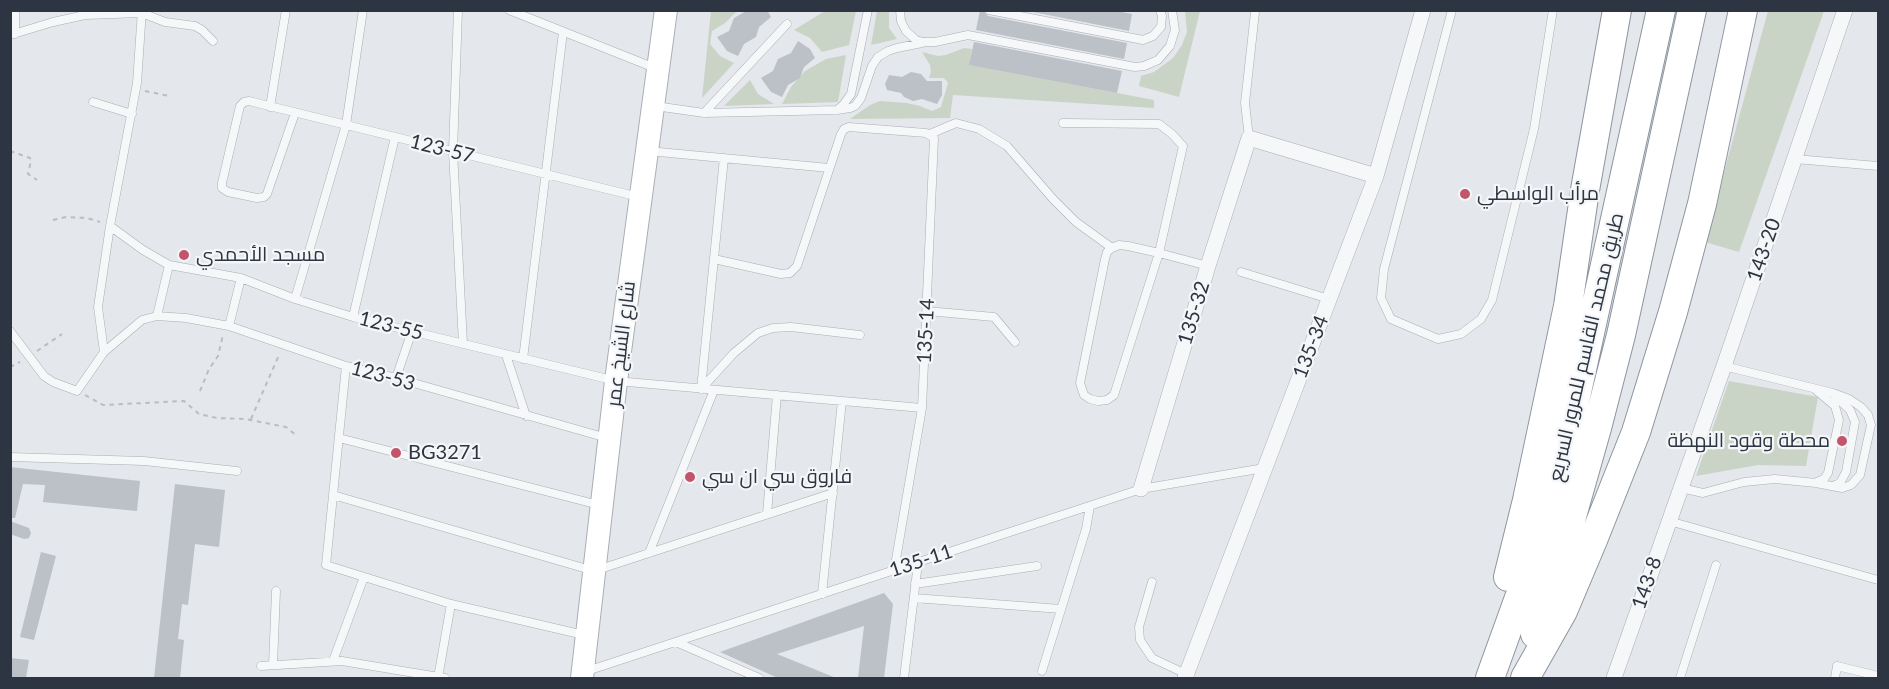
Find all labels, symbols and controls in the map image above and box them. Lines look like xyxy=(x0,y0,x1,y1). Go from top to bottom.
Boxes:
street label: 123-57 xyxy=(407,129,477,169)
place label: مرأب الواسطي xyxy=(1477,182,1599,206)
marker: مرأب الواسطي xyxy=(1458,187,1472,201)
street label: طريق محمد القاسم للمرور السريع xyxy=(1543,210,1629,484)
street label: 143-20 xyxy=(1742,215,1786,285)
place label: مسجد الأحمدي xyxy=(196,243,325,267)
marker: مسجد الأحمدي xyxy=(177,248,191,262)
street label: 135-32 xyxy=(1173,278,1215,348)
street label: شارع الشيخ عمر xyxy=(601,280,641,408)
street label: 135-14 xyxy=(912,298,940,364)
street label: 123-55 xyxy=(356,306,426,346)
street label: 135-34 xyxy=(1288,312,1334,382)
street label: 123-53 xyxy=(348,356,418,396)
place label: محطة وقود النهظة xyxy=(1668,429,1830,453)
marker: محطة وقود النهظة xyxy=(1835,434,1849,448)
place label: BG3271 xyxy=(408,441,482,465)
marker: BG3271 xyxy=(389,446,403,460)
place label: فاروق سي ان سي xyxy=(702,465,852,489)
marker: فاروق سي ان سي xyxy=(683,470,697,484)
street label: 135-11 xyxy=(886,539,956,583)
street label: 143-8 xyxy=(1627,554,1667,612)

